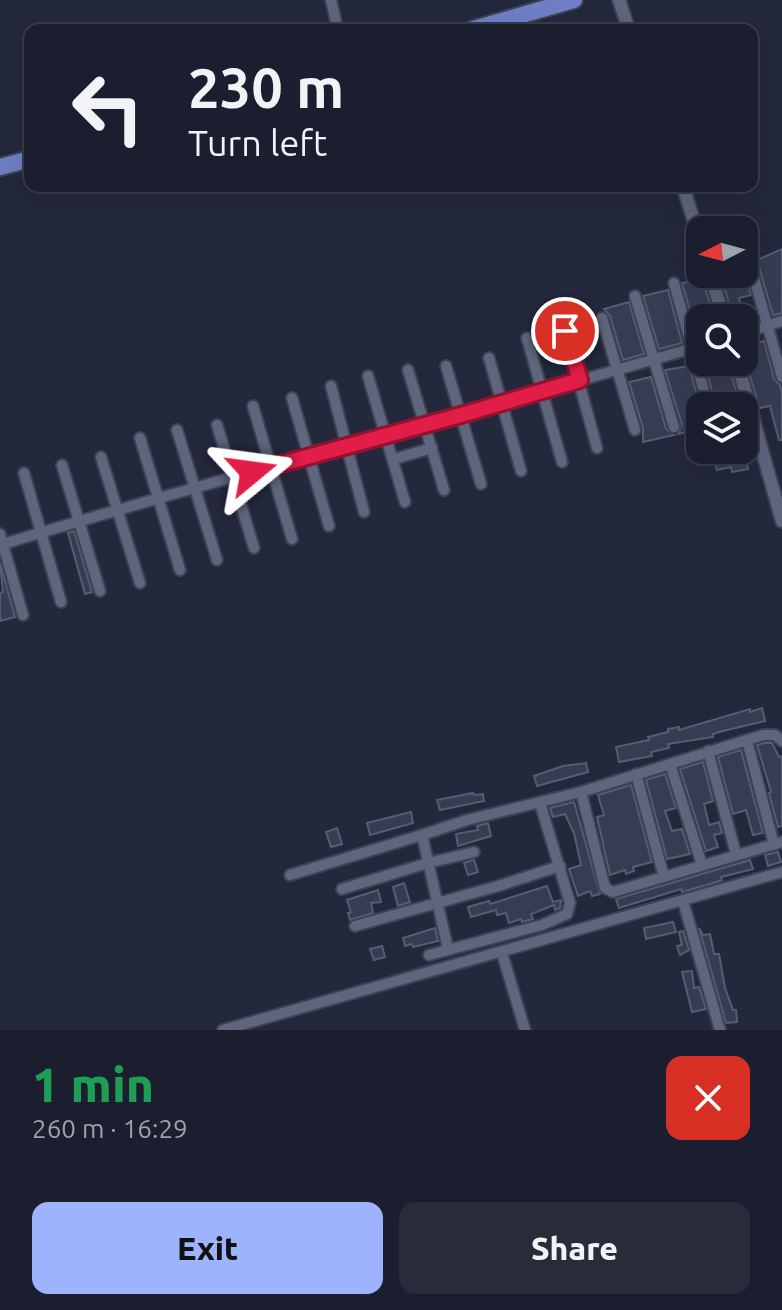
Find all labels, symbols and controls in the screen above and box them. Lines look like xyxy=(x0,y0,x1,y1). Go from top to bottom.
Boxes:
icon: left xyxy=(56,56,160,160)
text: 230 m xyxy=(188,56,344,119)
text: Turn left xyxy=(188,122,327,163)
north arrow xyxy=(686,216,758,288)
map controls xyxy=(686,216,758,464)
pin xyxy=(531,297,599,365)
button: search xyxy=(686,304,758,376)
icon: arrive xyxy=(543,309,587,353)
button: layers xyxy=(686,392,758,464)
position arrow xyxy=(210,430,294,514)
button: close xyxy=(666,1056,750,1140)
text: 1 min xyxy=(32,1057,154,1111)
text: 260 m · 16:29 xyxy=(32,1114,188,1143)
button: Exit xyxy=(32,1202,383,1294)
button: Share xyxy=(399,1202,750,1294)

